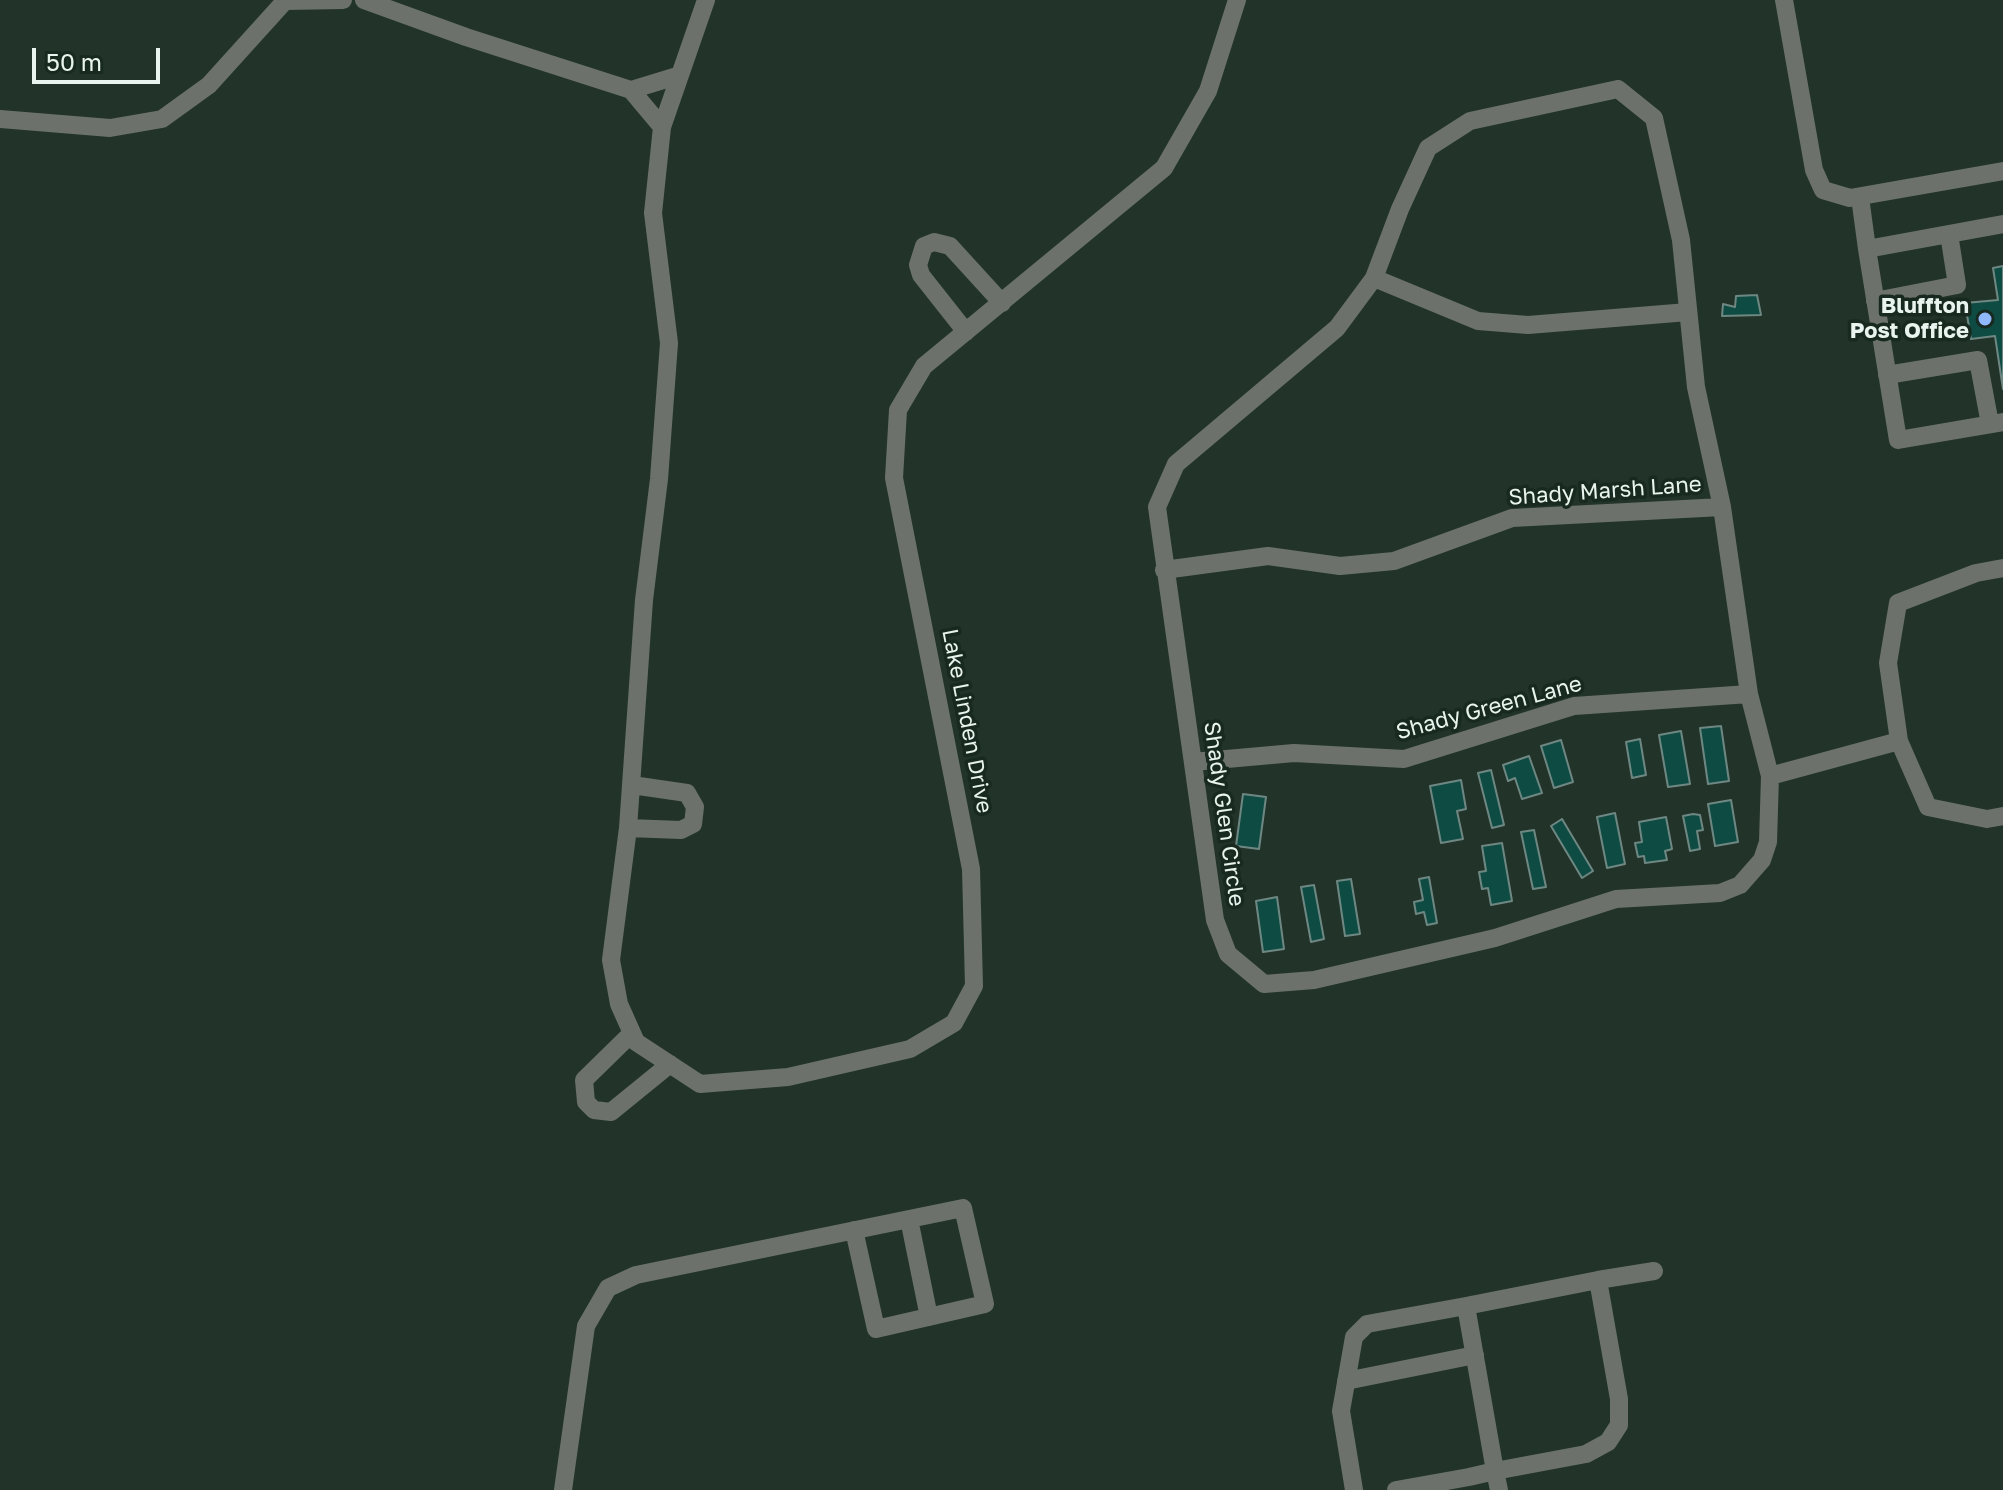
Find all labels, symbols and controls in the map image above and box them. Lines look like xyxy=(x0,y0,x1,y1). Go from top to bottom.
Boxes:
scale bar xyxy=(36,32,164,82)
text: 50 m xyxy=(46,47,102,76)
place label: Bluffton Post Office xyxy=(1850,293,1969,344)
marker: Bluffton Post Office xyxy=(1976,310,1994,328)
street label: Shady Marsh Lane xyxy=(1508,471,1702,511)
street label: Lake Linden Drive xyxy=(936,627,998,815)
street label: Shady Green Lane xyxy=(1393,670,1585,746)
street label: Shady Glen Circle xyxy=(1198,720,1250,908)

